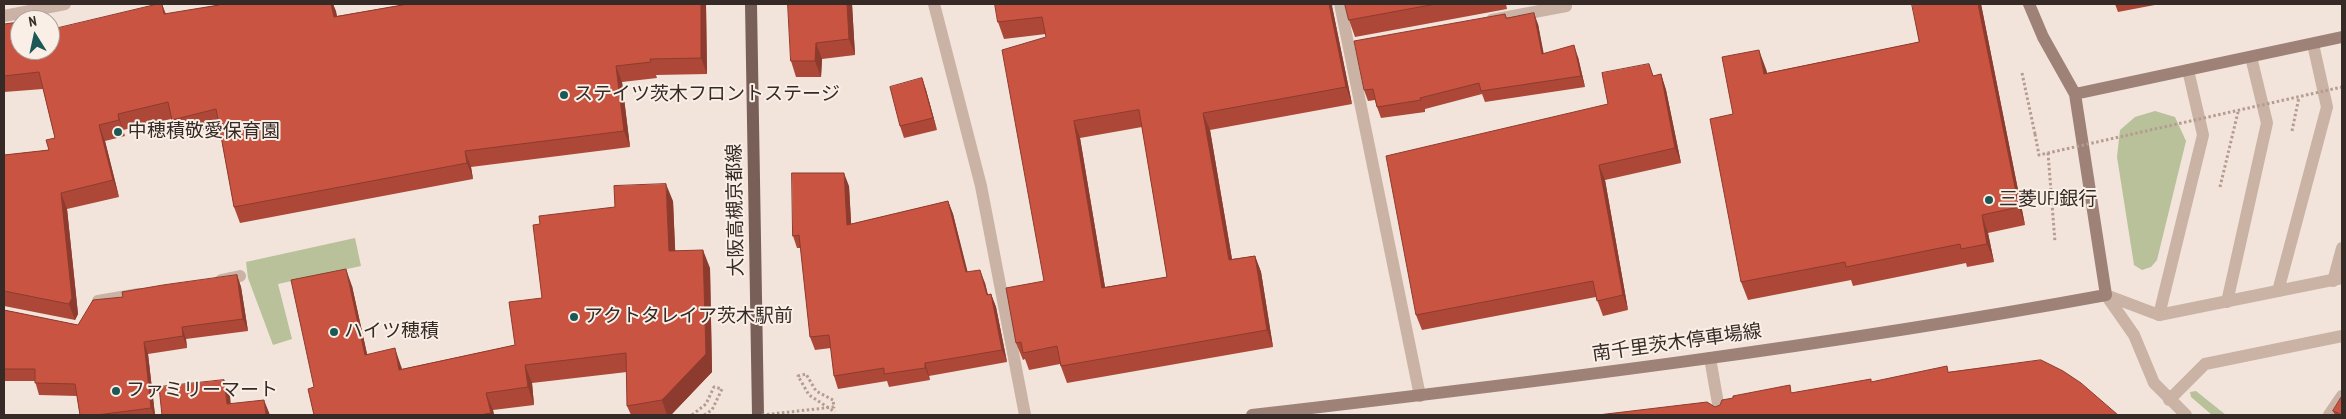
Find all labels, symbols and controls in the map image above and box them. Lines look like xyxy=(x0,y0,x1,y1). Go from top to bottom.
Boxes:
north arrow xyxy=(10,10,60,60)
text: N xyxy=(27,12,38,31)
place label: ステイツ茨木フロントステージ xyxy=(574,84,840,106)
marker: ステイツ茨木フロントステージ xyxy=(558,89,570,101)
place label: 中穂積敬愛保育園 xyxy=(128,121,280,143)
marker: 中穂積敬愛保育園 xyxy=(112,126,124,138)
street label: 大阪高槻京都線 xyxy=(723,143,749,277)
place label: 三菱UFJ銀行 xyxy=(1999,189,2097,211)
marker: 三菱UFJ銀行 xyxy=(1983,194,1995,206)
place label: アクトタレイア茨木駅前 xyxy=(584,306,793,328)
marker: アクトタレイア茨木駅前 xyxy=(568,311,580,323)
street label: 南千里茨木停車場線 xyxy=(1591,320,1763,366)
place label: ハイツ穂積 xyxy=(344,321,439,343)
marker: ハイツ穂積 xyxy=(328,326,340,338)
place label: ファミリーマート xyxy=(126,380,278,402)
marker: ファミリーマート xyxy=(110,385,122,397)

